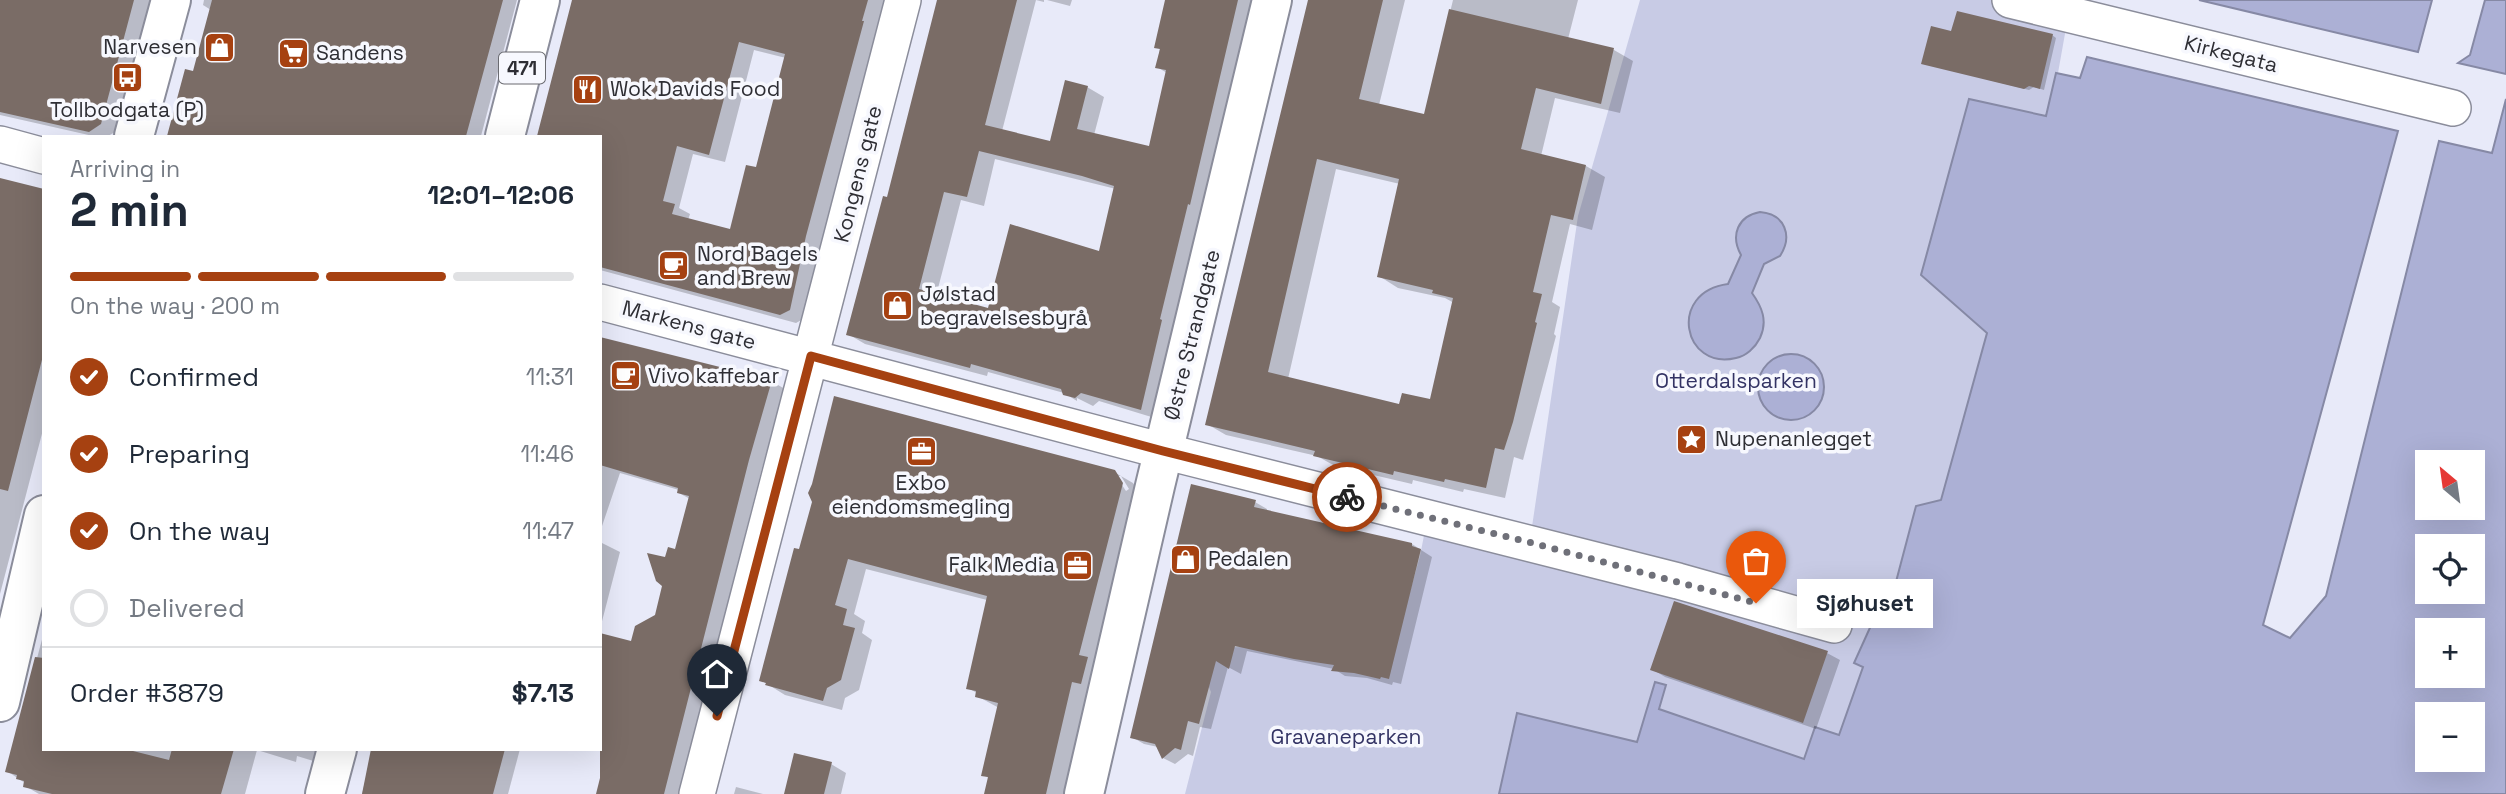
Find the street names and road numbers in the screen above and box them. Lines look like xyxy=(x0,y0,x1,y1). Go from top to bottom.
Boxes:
street label: Kirkegata xyxy=(2181,29,2281,78)
road number: 471 xyxy=(499,52,545,83)
street label: Kongens gate xyxy=(827,103,888,245)
street label: Østre Strandgate xyxy=(1157,247,1226,423)
street label: Markens gate xyxy=(619,294,759,355)

